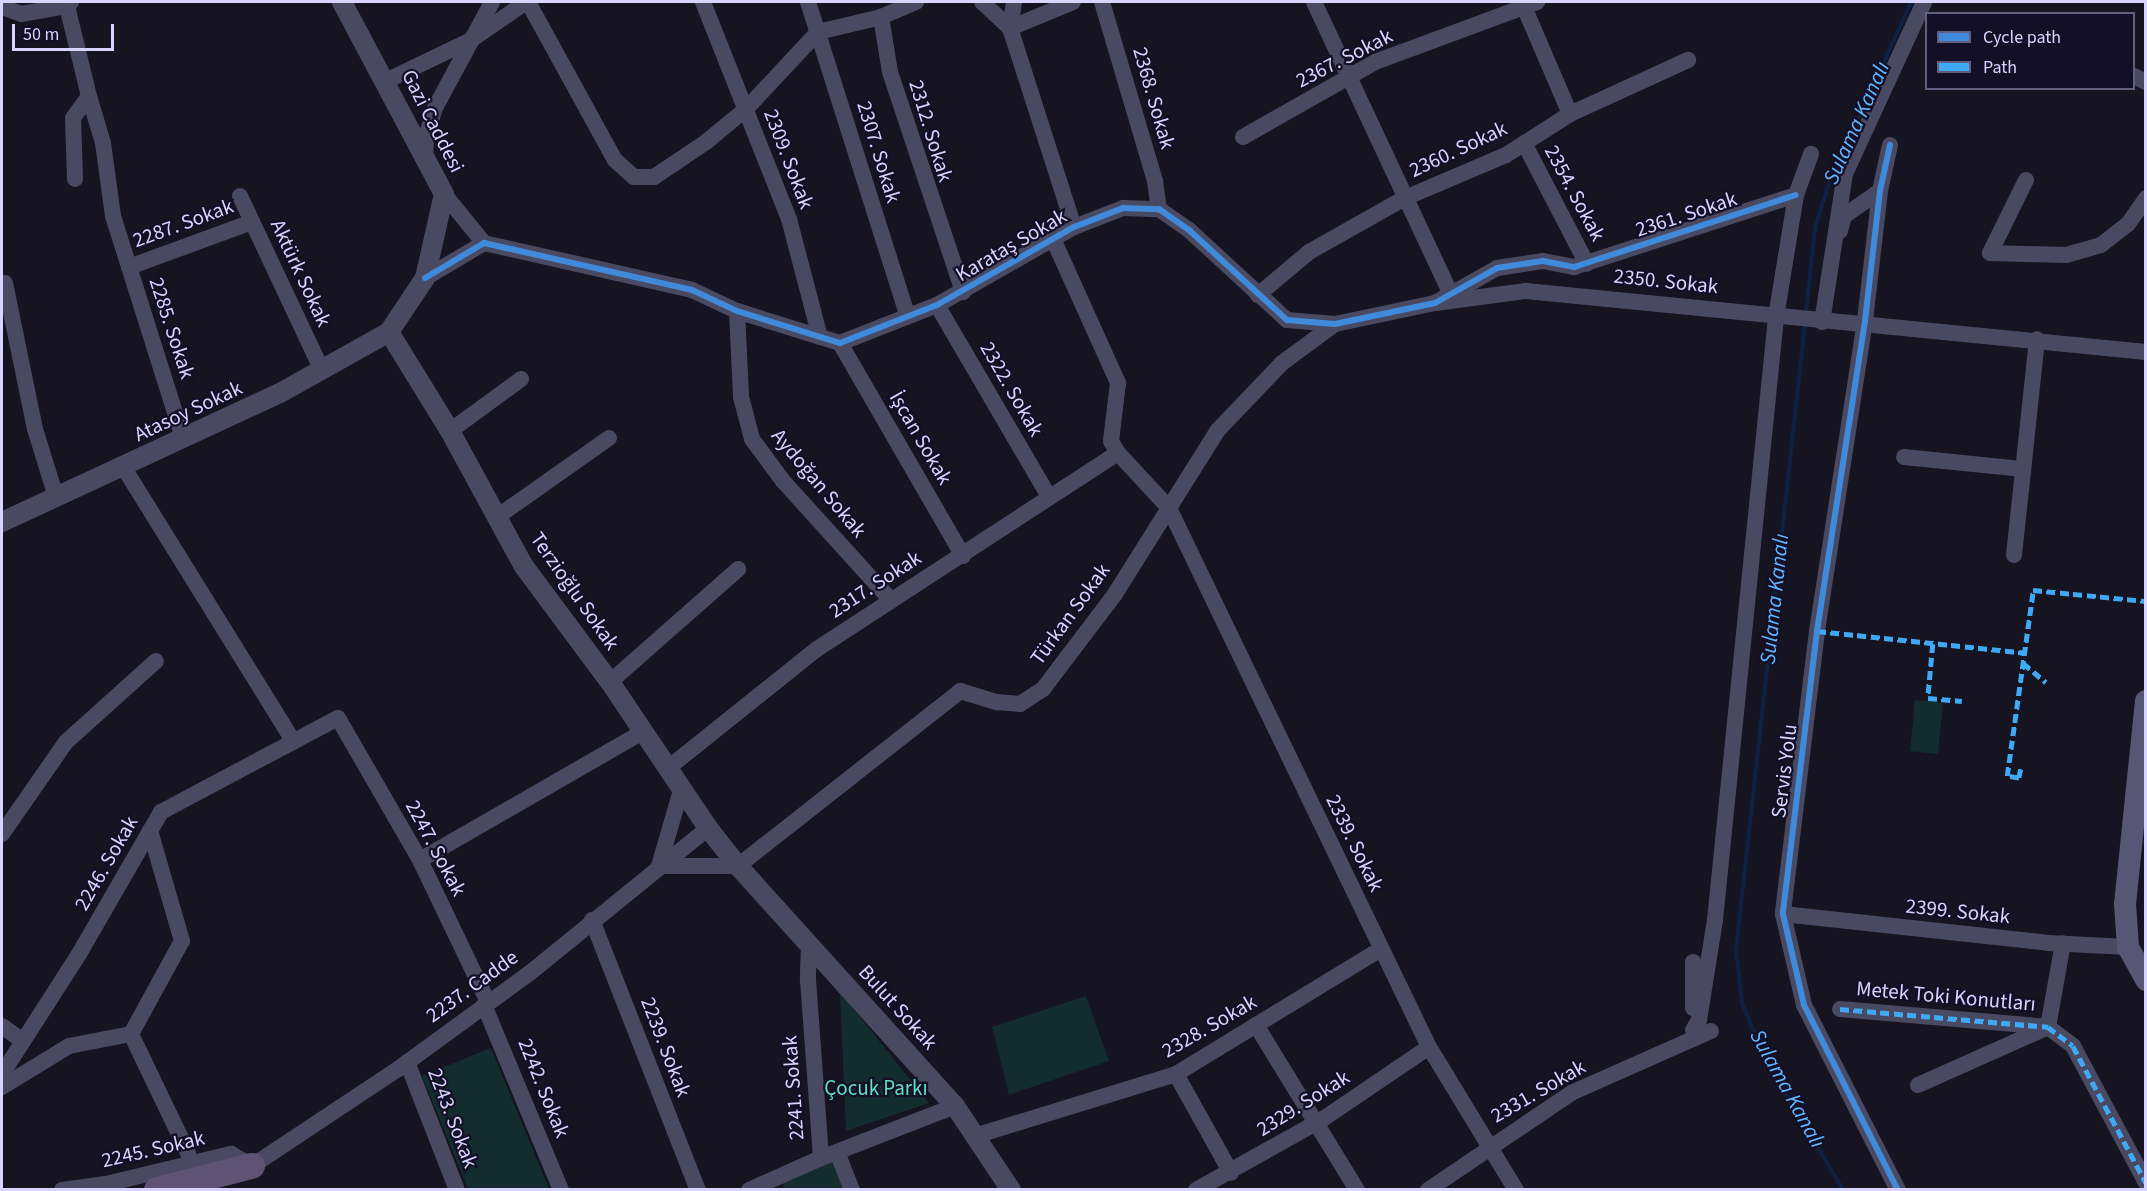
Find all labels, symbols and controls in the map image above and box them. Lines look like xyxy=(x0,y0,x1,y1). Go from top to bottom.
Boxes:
scale bar xyxy=(15,12,117,50)
legend xyxy=(1925,12,2135,90)
text: 50 m xyxy=(23,22,59,47)
street label: 2367. Sokak xyxy=(1292,23,1396,93)
text: Cycle path xyxy=(1983,25,2061,50)
street label: 2368. Sokak xyxy=(1127,44,1181,152)
text: Path xyxy=(1983,55,2017,80)
water label: Sulama Kanalı xyxy=(1818,58,1896,188)
street label: Gazi Caddesi xyxy=(396,65,470,177)
street label: 2312. Sokak xyxy=(904,77,958,185)
street label: 2307. Sokak xyxy=(852,98,906,206)
street label: 2309. Sokak xyxy=(758,106,820,212)
street label: 2360. Sokak xyxy=(1405,115,1511,183)
street label: 2354. Sokak xyxy=(1539,141,1611,245)
street label: 2361. Sokak xyxy=(1632,186,1740,242)
street label: 2287. Sokak xyxy=(129,193,237,253)
street label: Karataş Sokak xyxy=(951,203,1071,287)
street label: Aktürk Sokak xyxy=(265,215,337,331)
street label: 2350. Sokak xyxy=(1613,263,1719,299)
street label: 2285. Sokak xyxy=(144,274,200,382)
street label: 2322. Sokak xyxy=(975,337,1049,441)
street label: Atasoy Sokak xyxy=(130,375,246,447)
street label: İşcan Sokak xyxy=(884,387,958,489)
street label: Aydoğan Sokak xyxy=(766,423,872,543)
street label: Terzioğlu Sokak xyxy=(525,527,625,655)
water label: Sulama Kanalı xyxy=(1755,532,1795,666)
street label: 2317. Sokak xyxy=(824,545,926,623)
street label: Türkan Sokak xyxy=(1025,558,1115,670)
street label: Servis Yolu xyxy=(1766,722,1802,820)
street label: 2339. Sokak xyxy=(1321,790,1389,896)
street label: 2247. Sokak xyxy=(400,796,472,900)
street label: 2246. Sokak xyxy=(69,811,143,915)
street label: 2399. Sokak xyxy=(1905,893,2011,929)
street label: 2237. Cadde xyxy=(421,944,523,1028)
street label: Bulut Sokak xyxy=(853,959,943,1055)
street label: Metek Toki Konutları xyxy=(1855,976,2037,1016)
street label: 2328. Sokak xyxy=(1157,989,1261,1063)
street label: 2239. Sokak xyxy=(635,994,697,1100)
water label: Sulama Kanalı xyxy=(1744,1025,1830,1153)
street label: 2242. Sokak xyxy=(513,1035,575,1141)
street label: 2241. Sokak xyxy=(777,1035,809,1141)
street label: 2331. Sokak xyxy=(1486,1054,1590,1128)
street label: 2243. Sokak xyxy=(422,1065,484,1171)
street label: 2329. Sokak xyxy=(1252,1065,1354,1141)
park label: Çocuk Parkı xyxy=(824,1075,928,1101)
street label: 2245. Sokak xyxy=(99,1125,207,1173)

